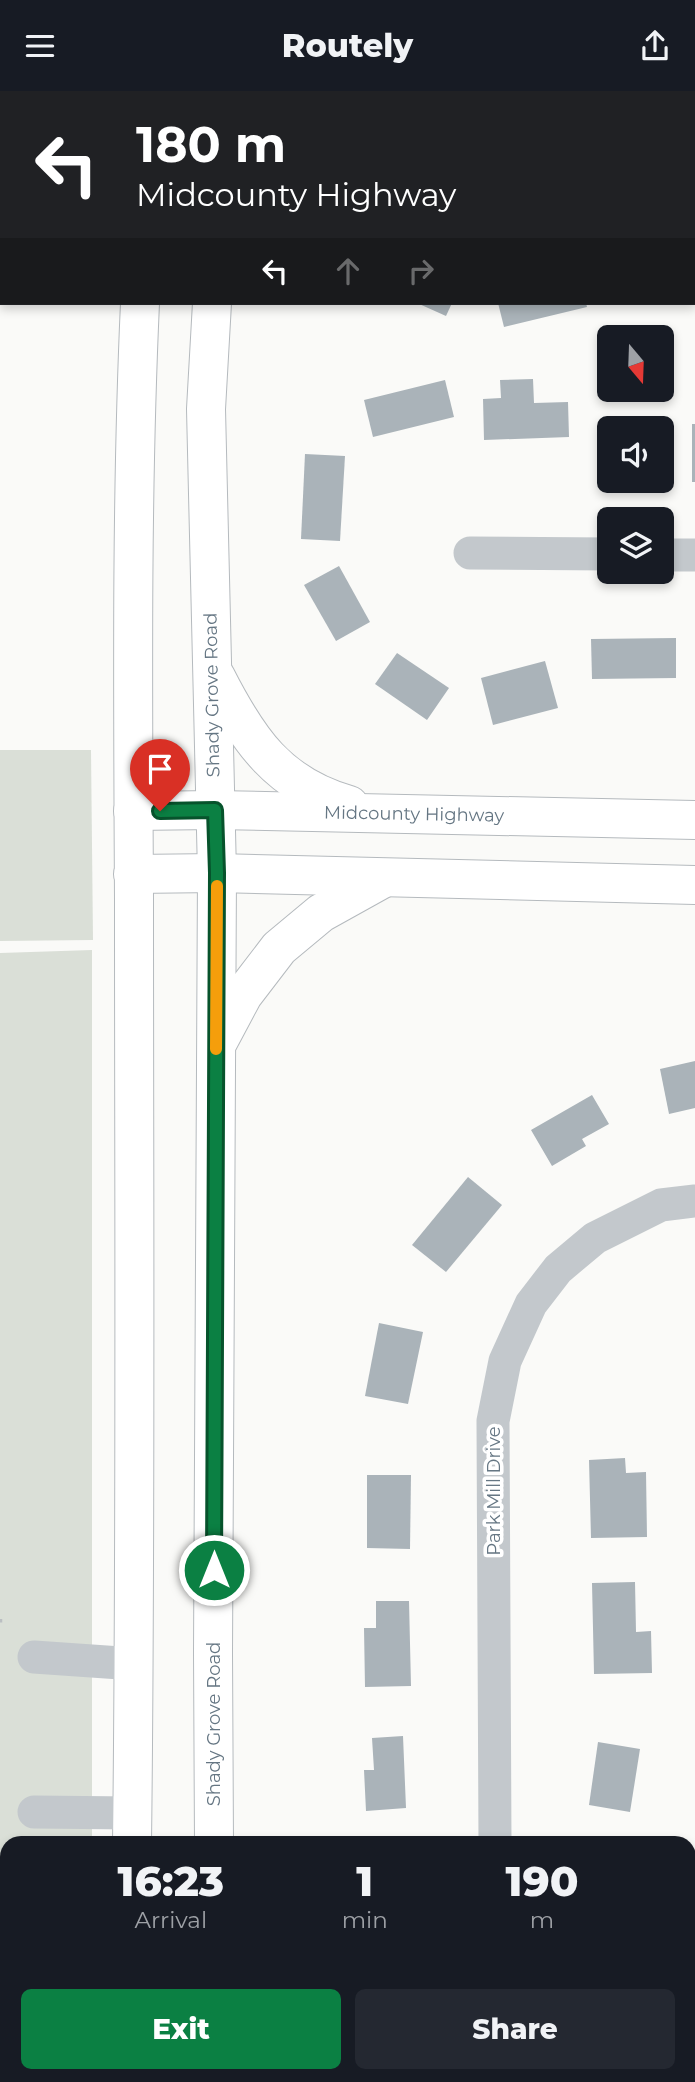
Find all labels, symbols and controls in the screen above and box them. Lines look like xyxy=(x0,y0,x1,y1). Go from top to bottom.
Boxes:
text: Routely xyxy=(282,26,413,65)
icon: menu xyxy=(21,27,59,65)
icon: share xyxy=(636,27,674,65)
text: 180 m xyxy=(136,115,286,174)
icon: left xyxy=(21,119,112,210)
text: Midcounty Highway xyxy=(136,175,456,214)
icon: left xyxy=(256,252,294,290)
icon: ahead xyxy=(329,252,367,290)
icon: right xyxy=(402,252,440,290)
north arrow xyxy=(597,325,674,403)
map controls xyxy=(597,325,674,584)
button: sound xyxy=(597,416,674,493)
button: layers xyxy=(597,507,674,584)
street label: Shady Grove Road xyxy=(200,613,224,777)
pin xyxy=(130,739,190,811)
icon: arrive xyxy=(141,750,179,788)
street label: Midcounty Highway xyxy=(324,801,505,827)
street label: Park Mill Drive xyxy=(483,1426,505,1556)
position arrow xyxy=(177,1533,251,1607)
street label: Shady Grove Road xyxy=(203,1642,225,1806)
text: 16:23 xyxy=(118,1855,224,1907)
text: 1 xyxy=(356,1855,373,1907)
text: 190 xyxy=(505,1855,578,1907)
text: Arrival xyxy=(135,1906,207,1934)
text: min xyxy=(342,1906,388,1934)
text: m xyxy=(530,1906,554,1934)
button: Exit xyxy=(21,1989,341,2069)
button: Share xyxy=(355,1989,675,2069)

